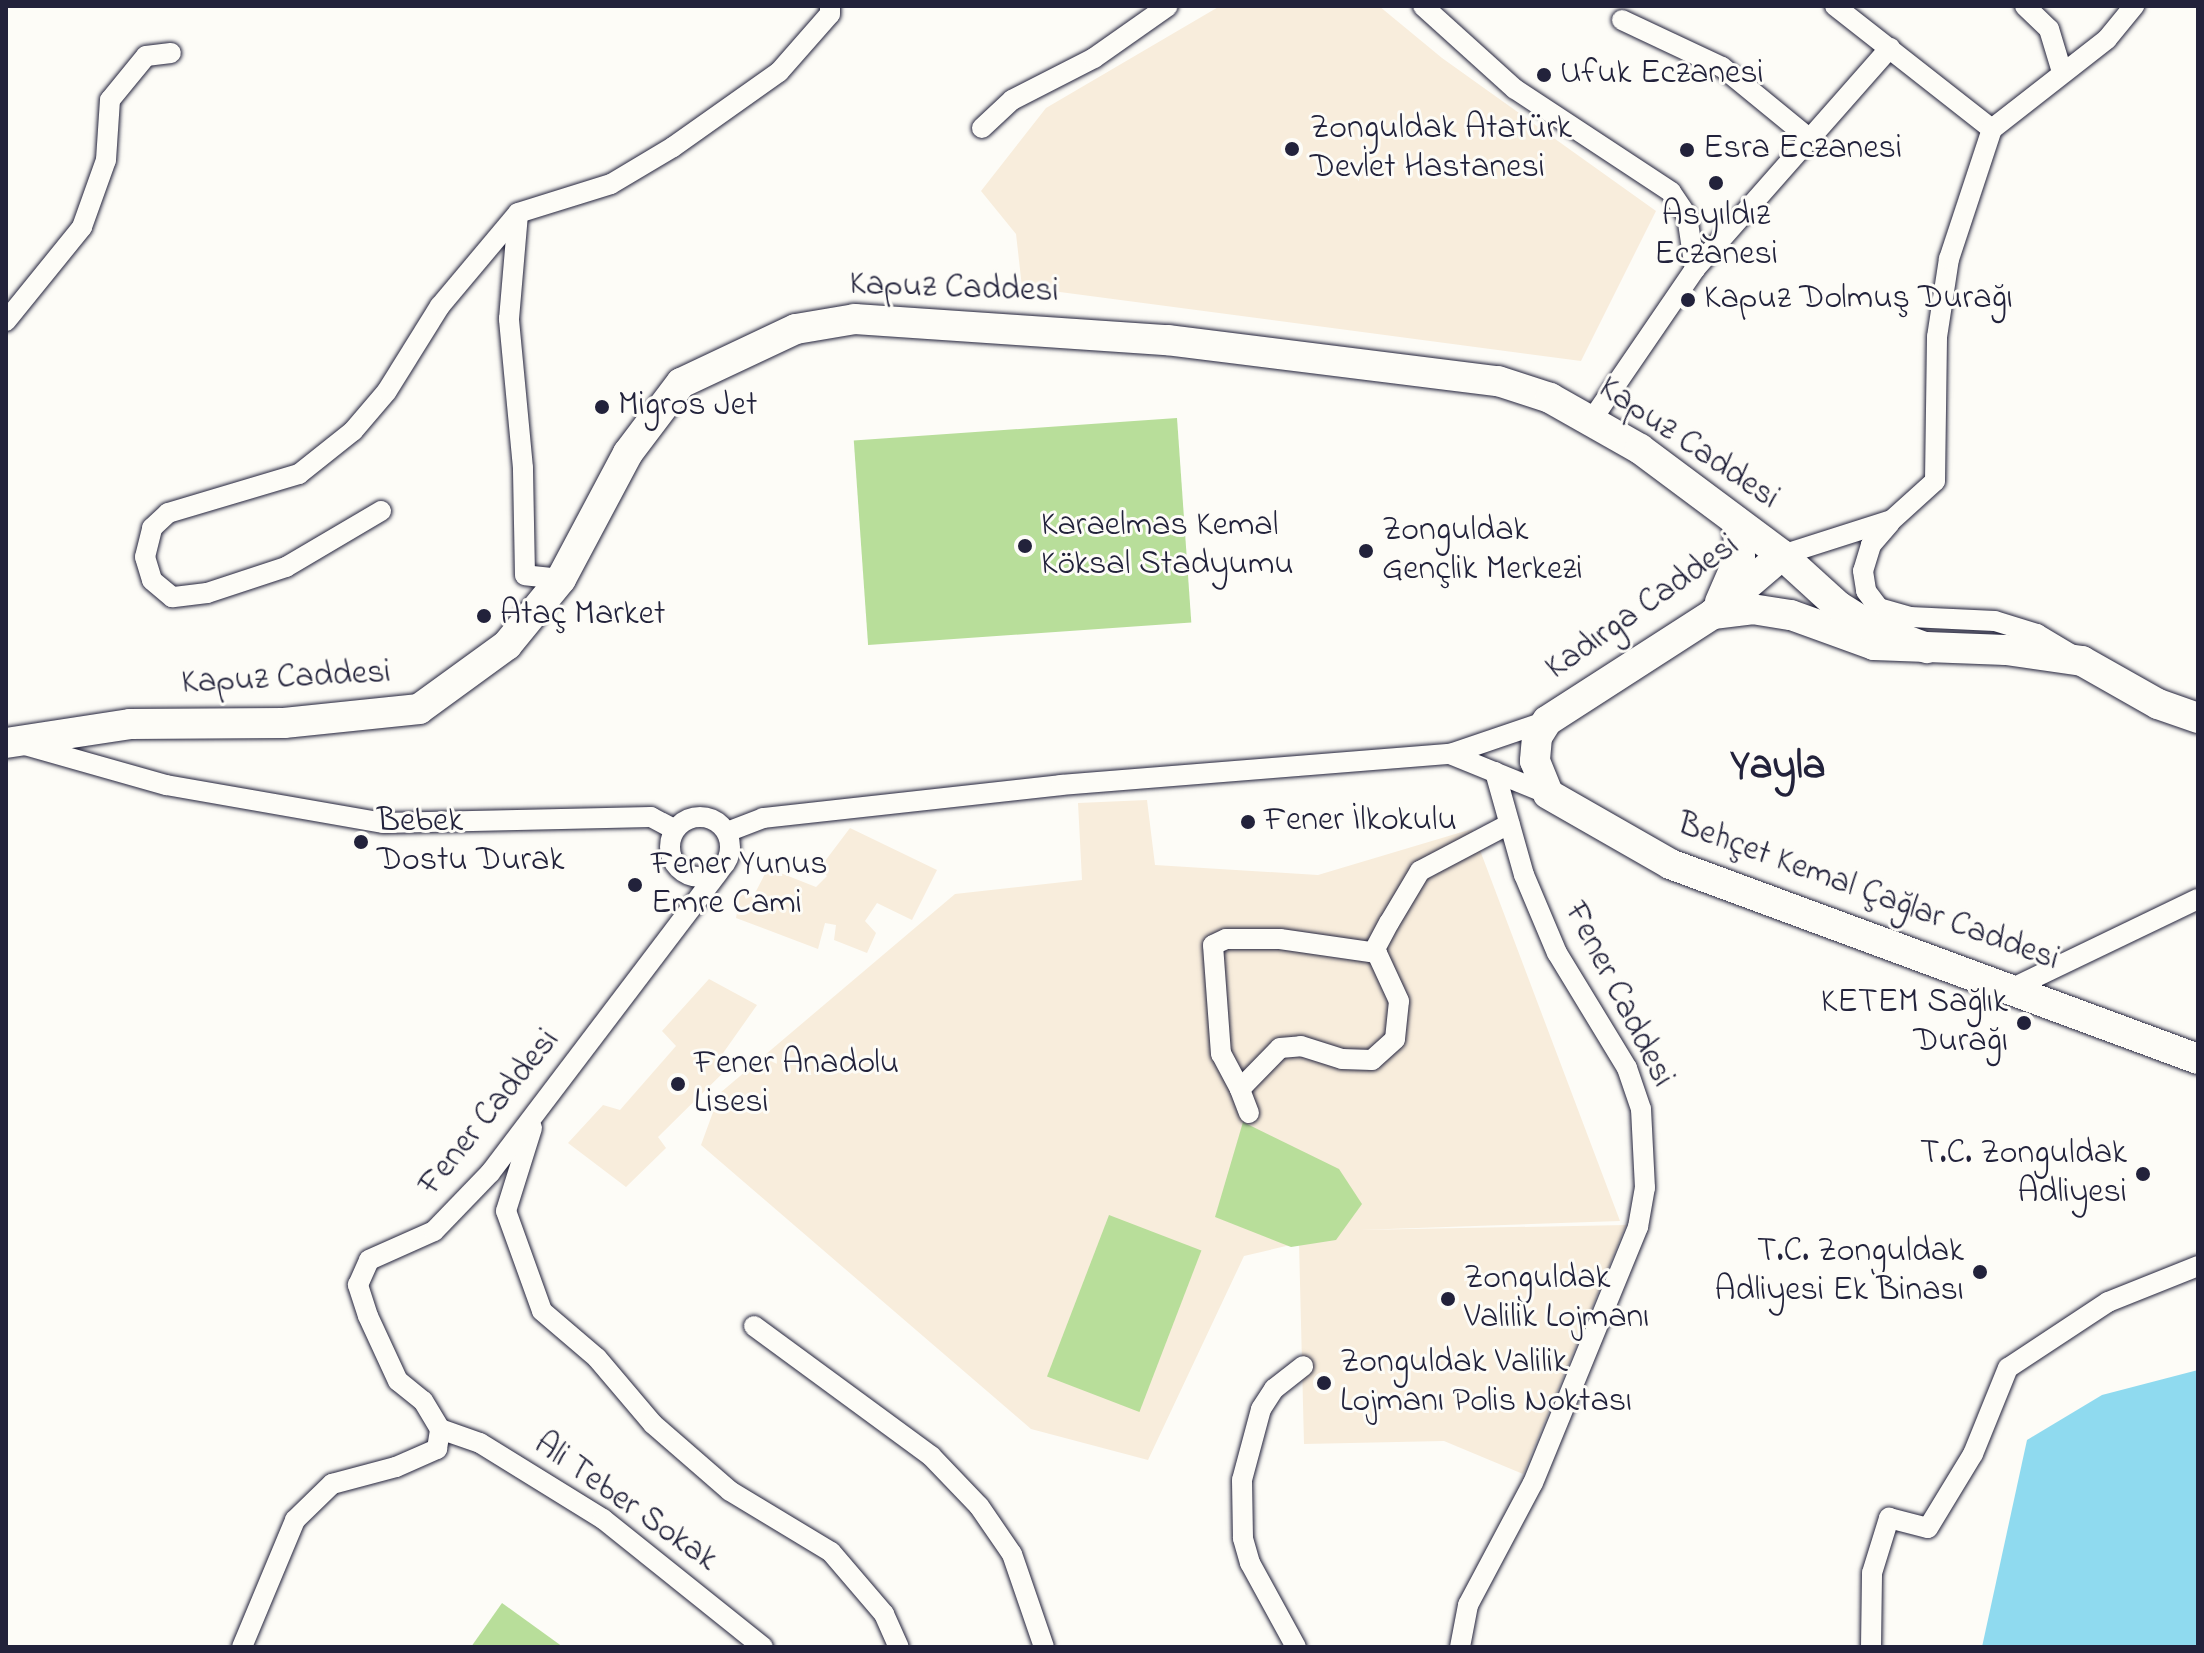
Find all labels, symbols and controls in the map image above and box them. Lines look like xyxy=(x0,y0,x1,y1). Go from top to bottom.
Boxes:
place label: Ufuk Eczanesi xyxy=(1560,55,1764,95)
marker: Ufuk Eczanesi xyxy=(1535,66,1553,84)
place label: Zonguldak Atatürk Devlet Hastanesi xyxy=(1310,109,1572,188)
place label: Esra Eczanesi xyxy=(1703,130,1902,170)
marker: Zonguldak Atatürk Devlet Hastanesi xyxy=(1281,138,1303,160)
marker: Esra Eczanesi xyxy=(1678,141,1696,159)
marker: Asyıldız Eczanesi xyxy=(1707,174,1725,192)
place label: Asyıldız Eczanesi xyxy=(1654,196,1778,276)
street label: Kapuz Caddesi xyxy=(849,265,1059,313)
place label: Kapuz Dolmuş Durağı xyxy=(1704,280,2013,320)
marker: Kapuz Dolmuş Durağı xyxy=(1679,291,1697,309)
street label: Kapuz Caddesi xyxy=(1590,369,1786,519)
place label: Migros Jet xyxy=(618,387,757,427)
marker: Migros Jet xyxy=(593,398,611,416)
place label: Karaelmas Kemal Köksal Stadyumu xyxy=(1041,506,1294,586)
place label: Zonguldak Gençlik Merkezi xyxy=(1382,511,1583,590)
street label: Kadırga Caddesi xyxy=(1538,526,1748,690)
marker: Karaelmas Kemal Köksal Stadyumu xyxy=(1016,537,1034,555)
marker: Zonguldak Gençlik Merkezi xyxy=(1357,542,1375,560)
place label: Ataç Market xyxy=(500,596,665,636)
marker: Ataç Market xyxy=(475,607,493,625)
street label: Kapuz Caddesi xyxy=(180,653,392,705)
district label: Yayla xyxy=(1730,742,1826,792)
place label: Bebek Dostu Durak xyxy=(377,802,564,882)
place label: Fener İlkokulu xyxy=(1264,802,1457,842)
street label: Behçet Kemal Çağlar Caddesi xyxy=(1672,805,2064,981)
marker: Fener İlkokulu xyxy=(1239,813,1257,831)
marker: Bebek Dostu Durak xyxy=(352,833,370,851)
place label: Fener Yunus Emre Cami xyxy=(651,845,828,924)
marker: Fener Yunus Emre Cami xyxy=(626,876,644,894)
street label: Fener Caddesi xyxy=(1554,896,1682,1094)
place label: KETEM Sağlık Durağı xyxy=(1821,983,2008,1062)
marker: KETEM Sağlık Durağı xyxy=(2015,1014,2033,1032)
street label: Fener Caddesi xyxy=(411,1022,569,1204)
place label: Fener Anadolu Lisesi xyxy=(694,1044,899,1124)
marker: Fener Anadolu Lisesi xyxy=(669,1075,687,1093)
place label: T.C. Zonguldak Adliyesi xyxy=(1920,1134,2127,1214)
marker: T.C. Zonguldak Adliyesi xyxy=(2134,1165,2152,1183)
place label: T.C. Zonguldak Adliyesi Ek Binası xyxy=(1715,1232,1964,1312)
place label: Zonguldak Valilik Lojmanı xyxy=(1464,1259,1649,1338)
marker: T.C. Zonguldak Adliyesi Ek Binası xyxy=(1971,1263,1989,1281)
marker: Zonguldak Valilik Lojmanı xyxy=(1439,1290,1457,1308)
place label: Zonguldak Valilik Lojmanı Polis Noktası xyxy=(1340,1343,1632,1422)
marker: Zonguldak Valilik Lojmanı Polis Noktası xyxy=(1315,1374,1333,1392)
street label: Ali Teber Sokak xyxy=(525,1425,725,1581)

